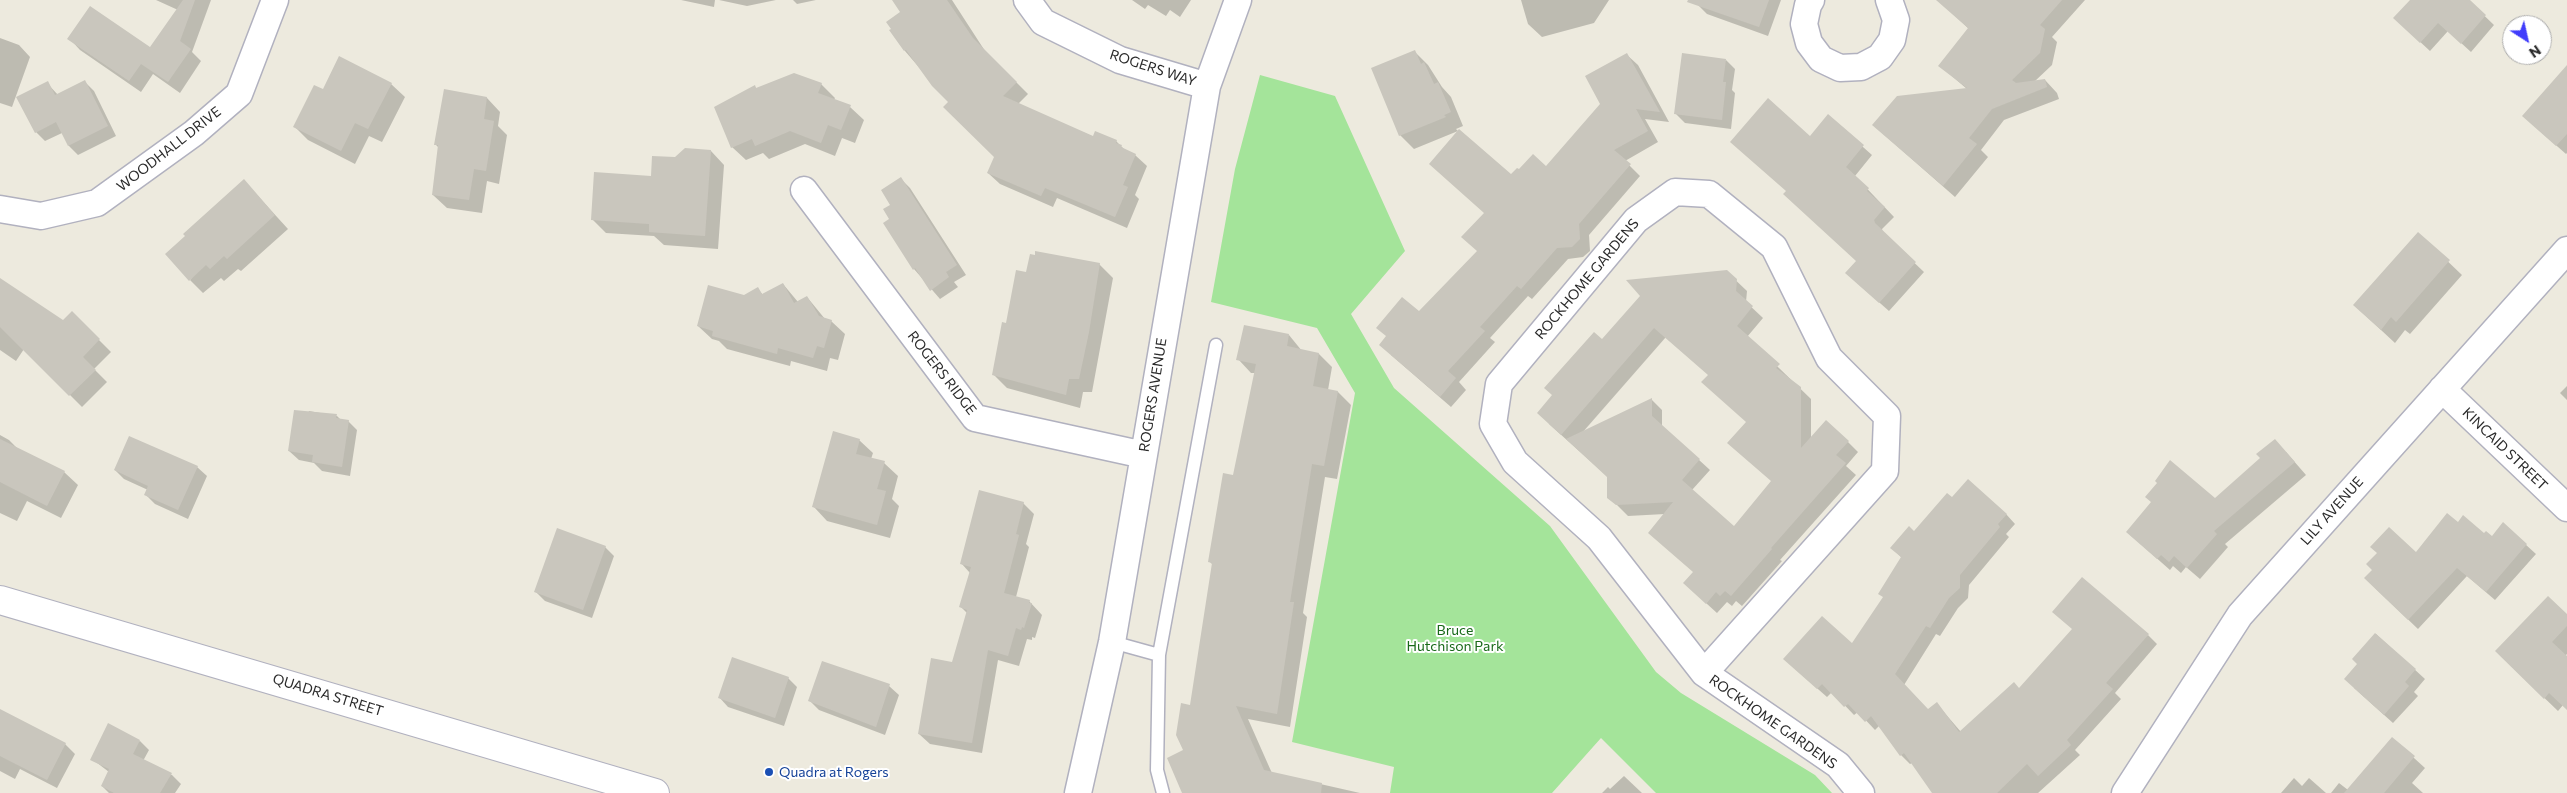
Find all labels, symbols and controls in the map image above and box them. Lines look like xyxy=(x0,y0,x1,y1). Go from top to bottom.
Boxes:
north arrow xyxy=(2502,15,2552,65)
text: N xyxy=(2526,42,2544,62)
street label: ROGERS WAY xyxy=(1107,46,1199,90)
street label: WOODHALL DRIVE xyxy=(114,103,224,195)
street label: ROCKHOME GARDENS xyxy=(1532,215,1642,343)
street label: ROGERS RIDGE xyxy=(904,328,980,418)
street label: ROGERS AVENUE xyxy=(1136,337,1170,453)
street label: KINCAID STREET xyxy=(2459,404,2551,494)
street label: LILY AVENUE xyxy=(2297,473,2367,549)
park label: Bruce Hutchison Park xyxy=(1406,622,1504,654)
street label: QUADRA STREET xyxy=(271,670,385,720)
street label: ROCKHOME GARDENS xyxy=(1706,671,1840,773)
place label: Quadra at Rogers xyxy=(779,764,889,780)
marker: Quadra at Rogers xyxy=(763,766,775,778)

